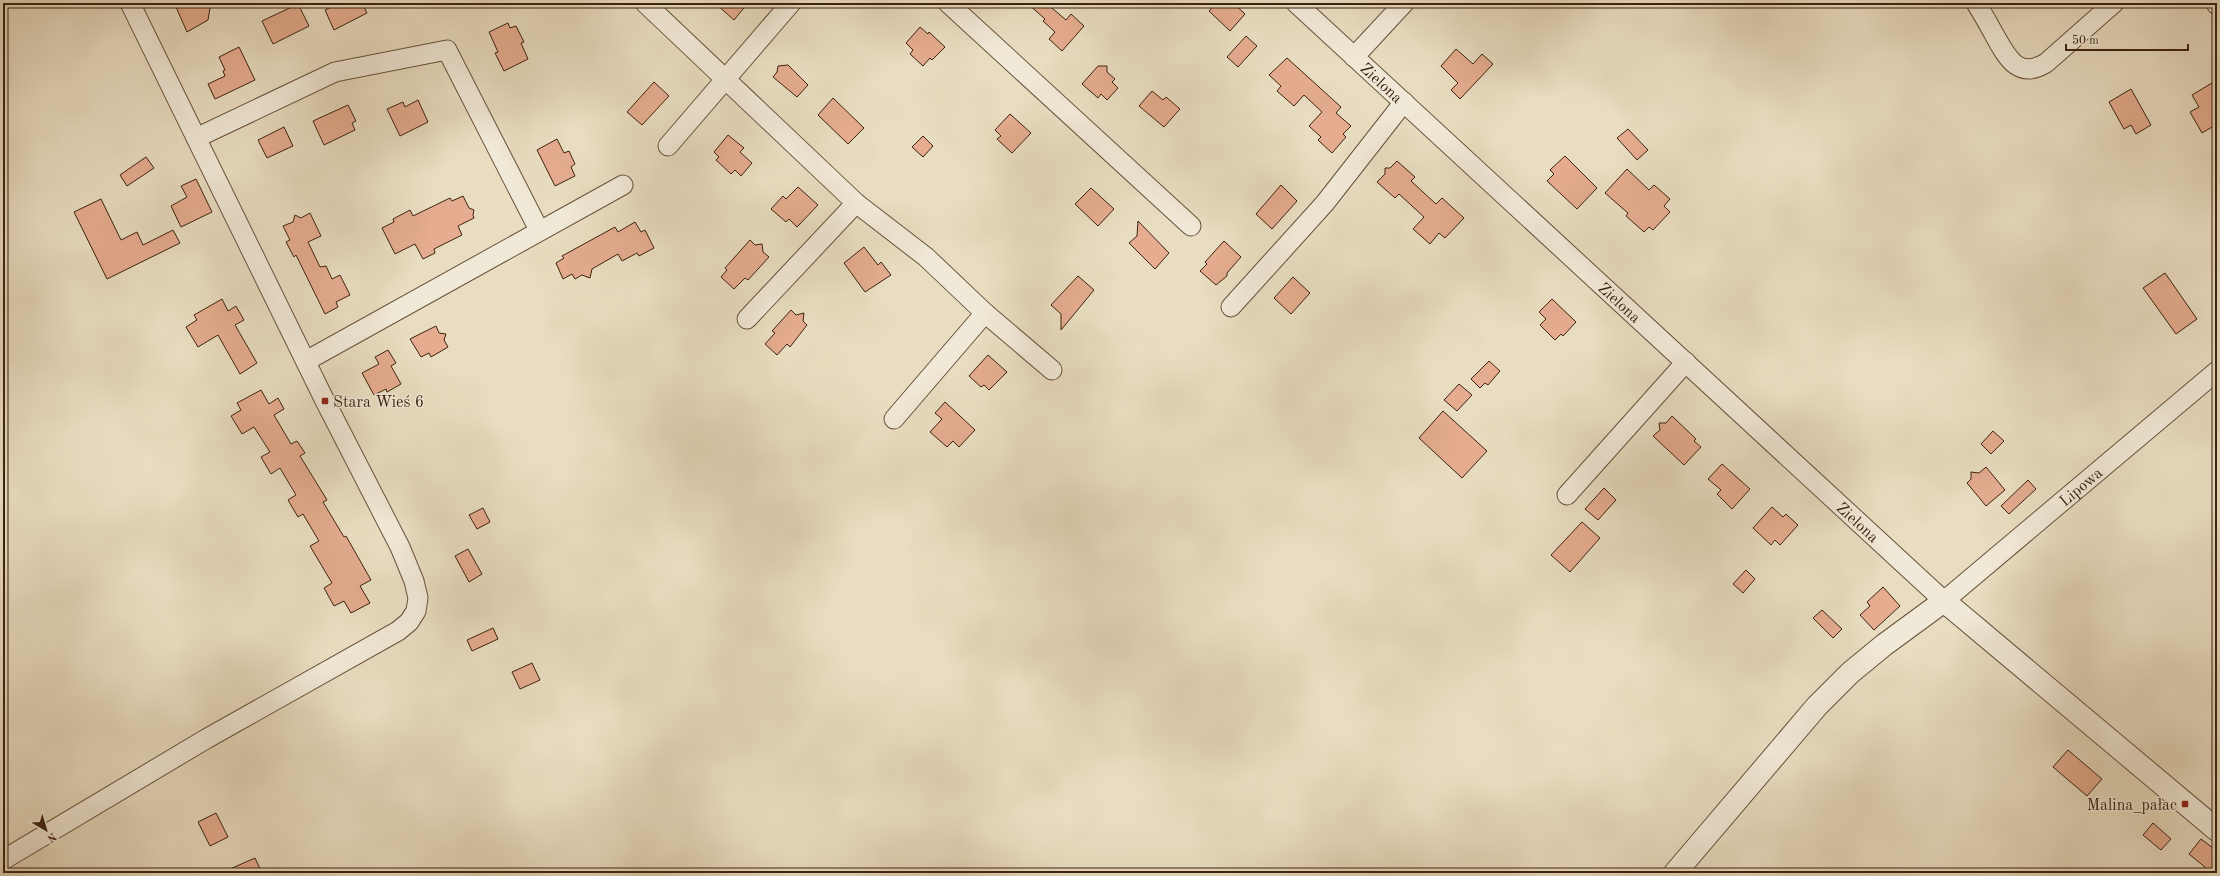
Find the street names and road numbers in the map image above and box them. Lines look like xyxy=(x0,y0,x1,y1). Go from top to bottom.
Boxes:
street label: Zielona xyxy=(1356,61,1405,107)
street label: Zielona xyxy=(1595,280,1643,327)
street label: Lipowa xyxy=(2057,465,2106,510)
street label: Zielona xyxy=(1833,500,1881,547)

